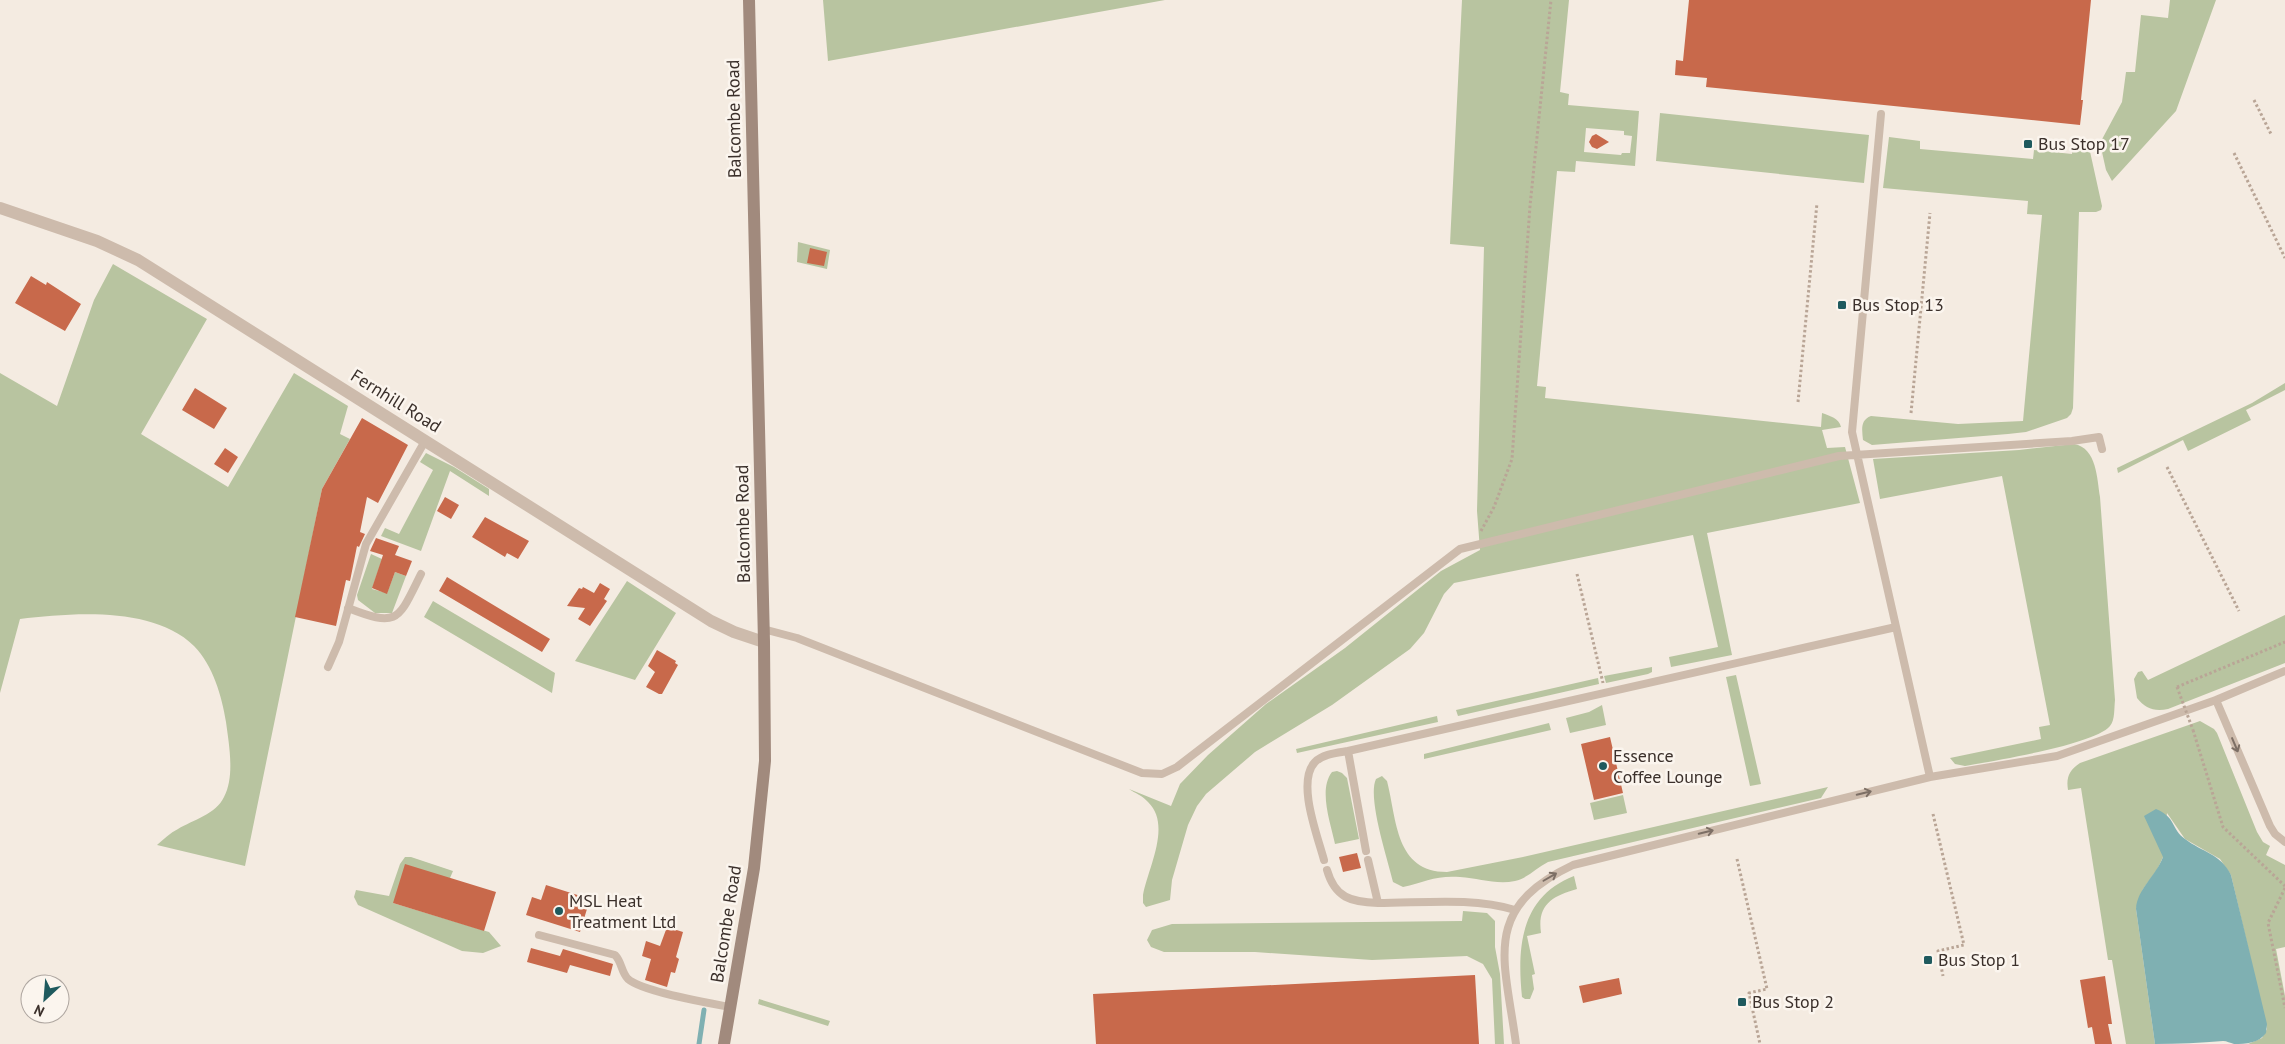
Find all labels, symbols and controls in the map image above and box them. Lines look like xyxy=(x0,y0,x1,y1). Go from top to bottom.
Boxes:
street label: Balcombe Road xyxy=(721,60,746,178)
place label: Bus Stop 17 xyxy=(2038,132,2130,155)
marker: Bus Stop 17 xyxy=(2022,138,2034,150)
place label: Bus Stop 13 xyxy=(1852,293,1944,316)
marker: Bus Stop 13 xyxy=(1836,299,1848,311)
street label: Fernhill Road xyxy=(347,364,446,437)
street label: Balcombe Road xyxy=(730,465,755,583)
one-way arrow xyxy=(2230,737,2240,752)
place label: Essence Coffee Lounge xyxy=(1613,744,1723,788)
marker: Essence Coffee Lounge xyxy=(1597,760,1609,772)
one-way arrow xyxy=(1855,788,1871,797)
one-way arrow xyxy=(1698,827,1714,836)
street label: Balcombe Road xyxy=(705,864,746,984)
one-way arrow xyxy=(1543,871,1557,881)
place label: MSL Heat Treatment Ltd xyxy=(569,889,676,933)
marker: MSL Heat Treatment Ltd xyxy=(553,905,565,917)
place label: Bus Stop 1 xyxy=(1938,948,2020,971)
marker: Bus Stop 1 xyxy=(1922,954,1934,966)
north arrow xyxy=(20,974,70,1024)
place label: Bus Stop 2 xyxy=(1752,990,1834,1013)
marker: Bus Stop 2 xyxy=(1736,996,1748,1008)
text: N xyxy=(31,1001,47,1021)

